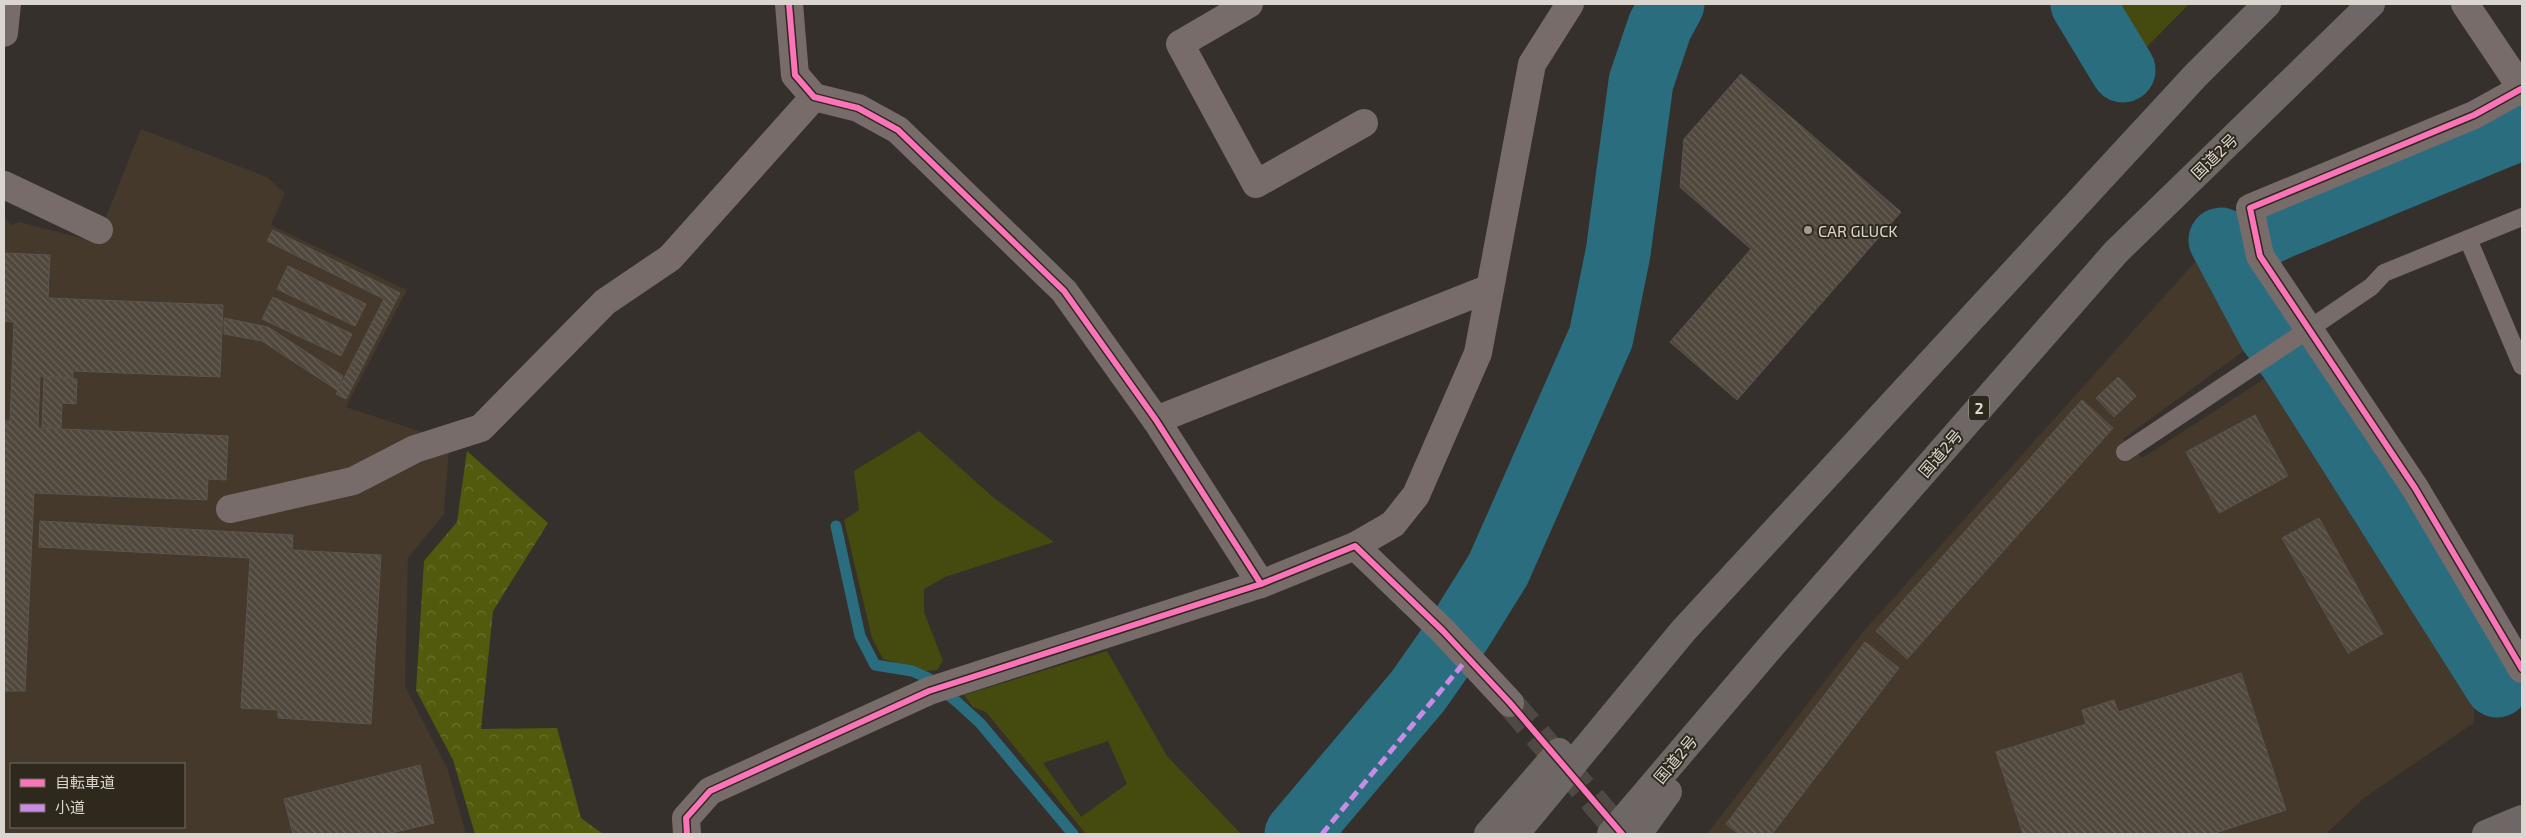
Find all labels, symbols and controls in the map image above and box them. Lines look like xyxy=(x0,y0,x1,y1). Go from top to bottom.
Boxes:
street label: 国道2号 xyxy=(2187,129,2241,183)
place label: CAR GLUCK xyxy=(1818,221,1898,240)
marker: CAR GLUCK xyxy=(1802,224,1814,236)
road number: 2 xyxy=(1969,396,1989,420)
street label: 国道2号 xyxy=(1914,425,1966,481)
street label: 国道2号 xyxy=(1649,731,1701,787)
legend xyxy=(10,763,185,828)
text: 自転車道 xyxy=(55,773,115,791)
text: 小道 xyxy=(55,798,85,816)

